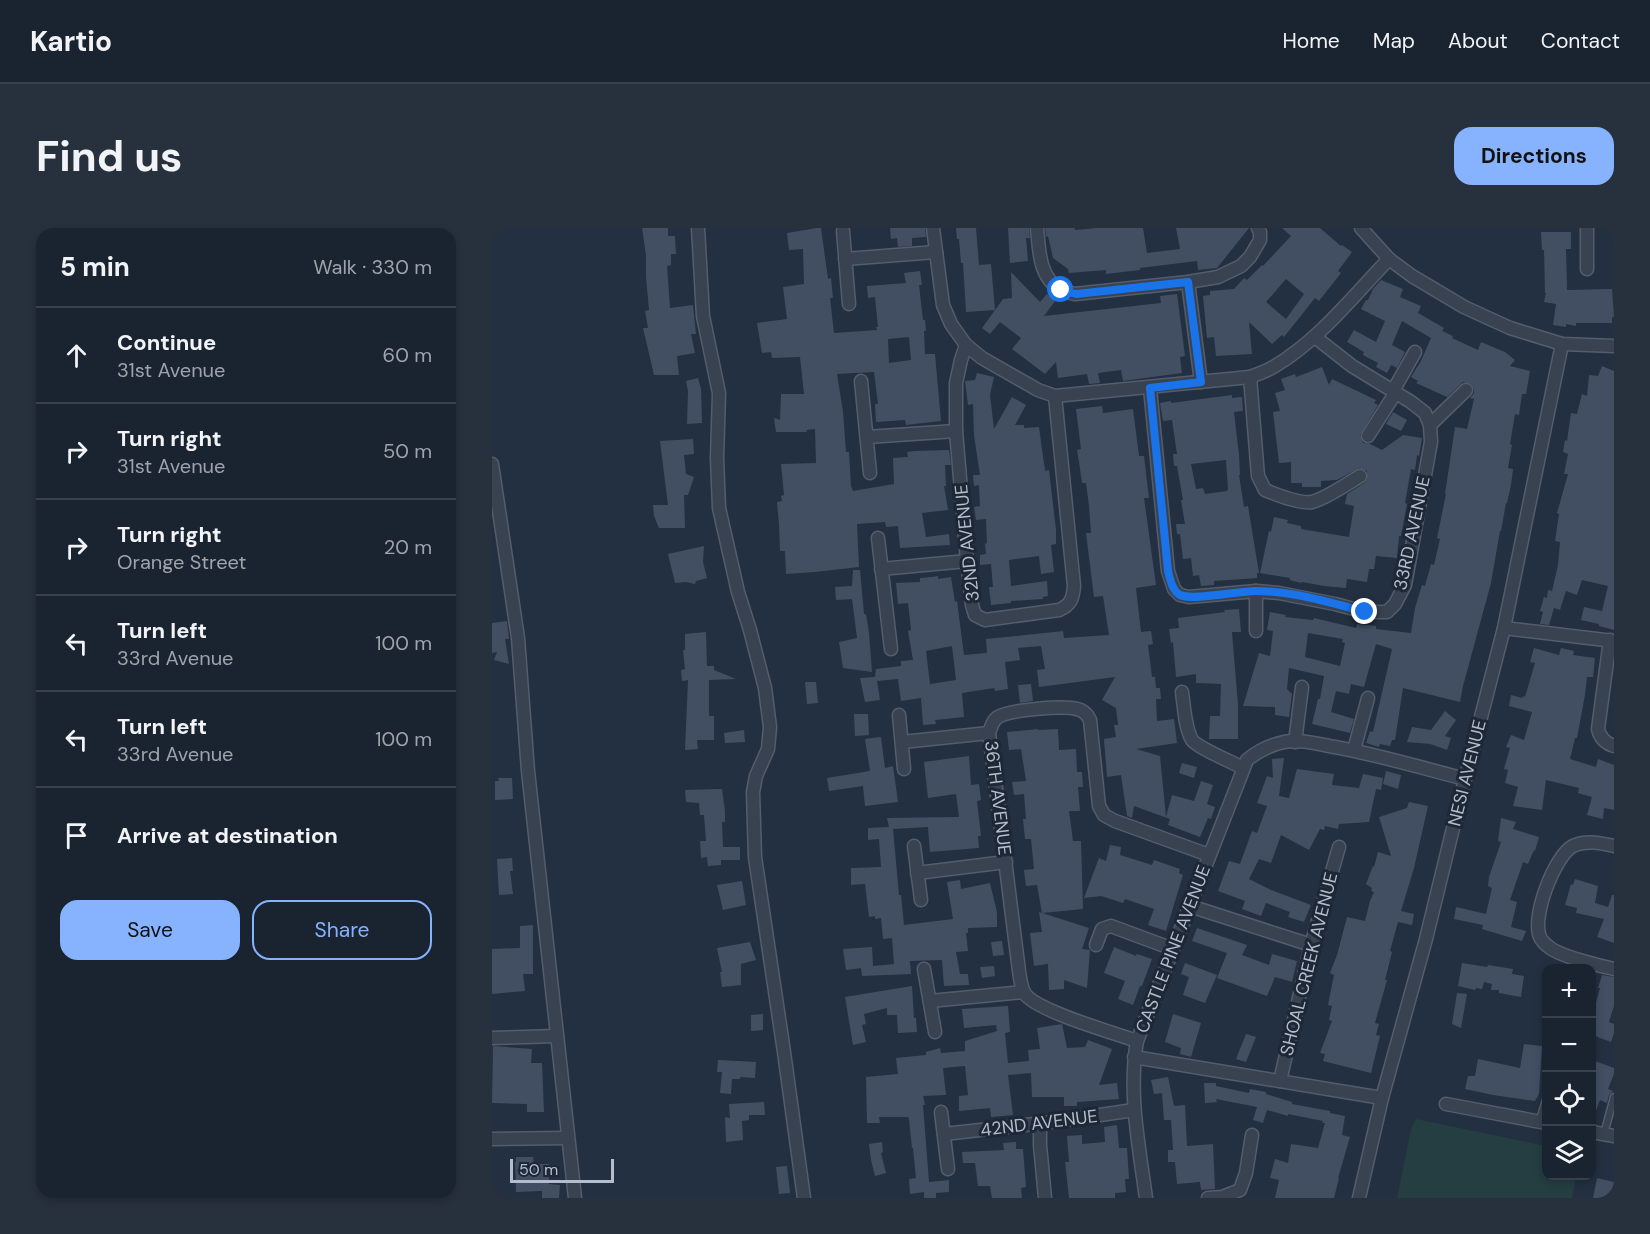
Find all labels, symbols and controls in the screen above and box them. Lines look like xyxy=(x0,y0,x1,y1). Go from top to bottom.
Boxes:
text: Kartio xyxy=(30,23,112,60)
text: Home xyxy=(1282,27,1340,55)
text: Map xyxy=(1373,27,1415,55)
text: About xyxy=(1448,27,1508,55)
text: Contact xyxy=(1541,27,1620,55)
button: Directions xyxy=(1454,127,1614,185)
text: Find us xyxy=(36,129,182,184)
text: 5 min xyxy=(60,250,130,284)
text: Walk · 330 m xyxy=(313,254,432,280)
route start xyxy=(1047,276,1073,302)
text: Continue xyxy=(117,328,216,357)
icon: ahead xyxy=(60,339,93,372)
text: 60 m xyxy=(383,342,432,368)
text: 31st Avenue xyxy=(117,357,225,383)
text: Turn right xyxy=(117,424,222,453)
icon: right xyxy=(60,435,93,468)
text: 50 m xyxy=(383,438,432,464)
text: 31st Avenue xyxy=(117,453,225,479)
street label: 33RD AVENUE xyxy=(1388,474,1436,592)
street label: 32ND AVENUE xyxy=(949,483,985,603)
text: Turn right xyxy=(117,520,222,549)
icon: right xyxy=(60,531,93,564)
text: 20 m xyxy=(384,534,432,560)
text: Orange Street xyxy=(117,549,246,575)
route end xyxy=(1351,598,1377,624)
text: Turn left xyxy=(117,616,207,645)
icon: left xyxy=(60,627,93,660)
text: 100 m xyxy=(375,630,432,656)
text: 33rd Avenue xyxy=(117,645,233,671)
text: Turn left xyxy=(117,712,207,741)
street label: NESI AVENUE xyxy=(1442,717,1492,829)
icon: left xyxy=(60,723,93,756)
text: 100 m xyxy=(375,726,432,752)
street label: 36TH AVENUE xyxy=(979,739,1017,857)
text: 33rd Avenue xyxy=(117,741,233,767)
icon: arrive xyxy=(60,819,93,852)
text: Arrive at destination xyxy=(117,821,338,850)
street label: CASTLE PINE AVENUE xyxy=(1130,862,1216,1036)
street label: SHOAL CREEK AVENUE xyxy=(1275,870,1343,1058)
button: Save xyxy=(60,900,240,960)
button: Share xyxy=(252,900,432,960)
map controls xyxy=(1542,964,1596,1180)
button: + xyxy=(1542,964,1596,1018)
button: − xyxy=(1542,1018,1596,1072)
button: locate xyxy=(1542,1072,1596,1126)
street label: 42ND AVENUE xyxy=(979,1104,1099,1142)
button: layers xyxy=(1542,1126,1596,1180)
scale bar xyxy=(510,1156,614,1184)
text: 50 m xyxy=(519,1159,558,1180)

